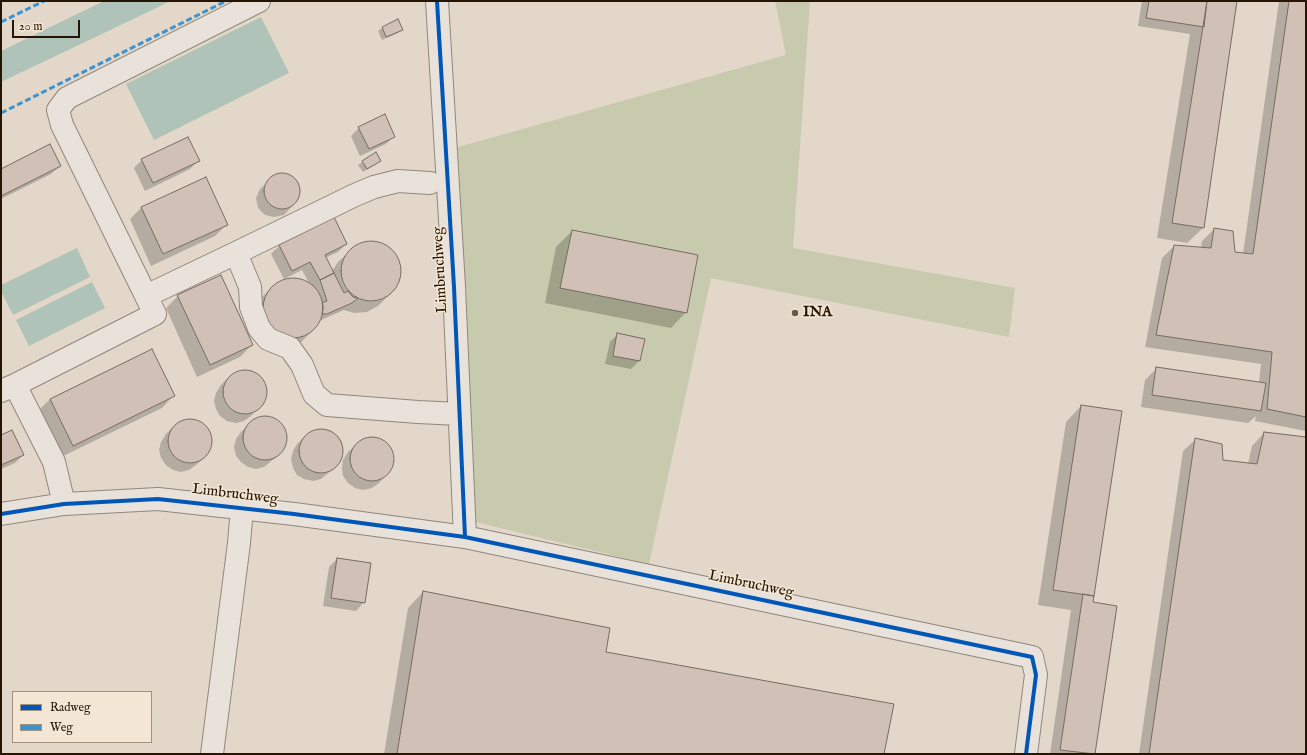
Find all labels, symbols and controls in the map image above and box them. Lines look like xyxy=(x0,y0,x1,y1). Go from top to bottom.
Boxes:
scale bar xyxy=(14,12,82,38)
text: 20 m xyxy=(19,19,42,34)
street label: Limbruchweg xyxy=(430,226,452,314)
place label: INA xyxy=(803,304,832,322)
marker: INA xyxy=(790,308,800,318)
street label: Limbruchweg xyxy=(191,481,279,509)
street label: Limbruchweg xyxy=(707,567,795,603)
legend xyxy=(12,691,152,743)
text: Radweg xyxy=(50,700,90,715)
text: Weg xyxy=(50,720,73,735)

